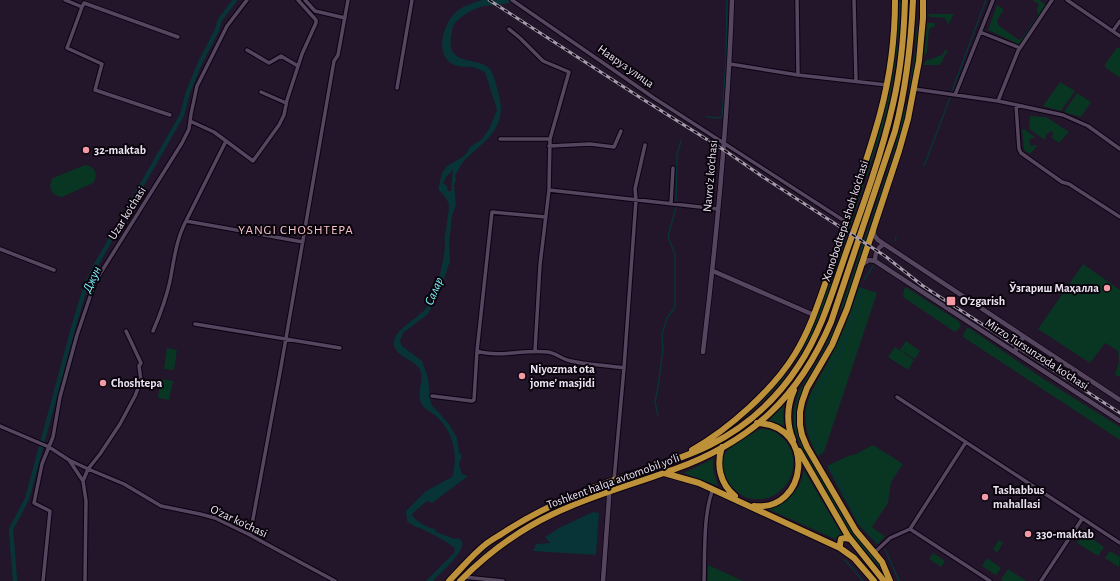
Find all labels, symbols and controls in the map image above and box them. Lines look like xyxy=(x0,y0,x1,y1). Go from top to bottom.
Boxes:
street label: Навруз улица xyxy=(595,42,657,91)
street label: Navro'z ko'chasi xyxy=(701,139,719,213)
place label: 32-maktab xyxy=(94,144,146,156)
marker: 32-maktab xyxy=(81,145,91,155)
street label: Xonobodtepa shoh ko'chasi xyxy=(820,159,870,283)
street label: Uzar ko'chasi xyxy=(106,185,148,241)
district label: YANGI CHOSHTEPA xyxy=(238,224,354,237)
water label: Джун xyxy=(80,264,104,296)
water label: Салар xyxy=(423,275,446,307)
place label: Ўзгариш Маҳалла xyxy=(1009,281,1099,294)
marker: Ўзгариш Маҳалла xyxy=(1102,283,1112,293)
marker: O‘zgarish xyxy=(945,295,957,307)
place label: O‘zgarish xyxy=(960,295,1005,307)
street label: Mirzo Tursunzoda ko'chasi xyxy=(983,316,1091,392)
place label: Niyozmat ota jome’ masjidi xyxy=(530,363,595,390)
marker: Niyozmat ota jome’ masjidi xyxy=(517,371,527,381)
place label: Choshtepa xyxy=(111,377,162,389)
marker: Choshtepa xyxy=(98,378,108,388)
street label: Toshkent halqa avtomobil yo'li xyxy=(545,451,681,512)
place label: Tashabbus mahallasi xyxy=(993,484,1045,510)
marker: Tashabbus mahallasi xyxy=(980,492,990,502)
street label: O'zar ko'chasi xyxy=(209,503,269,539)
place label: 330-maktab xyxy=(1036,528,1094,540)
marker: 330-maktab xyxy=(1023,529,1033,539)

